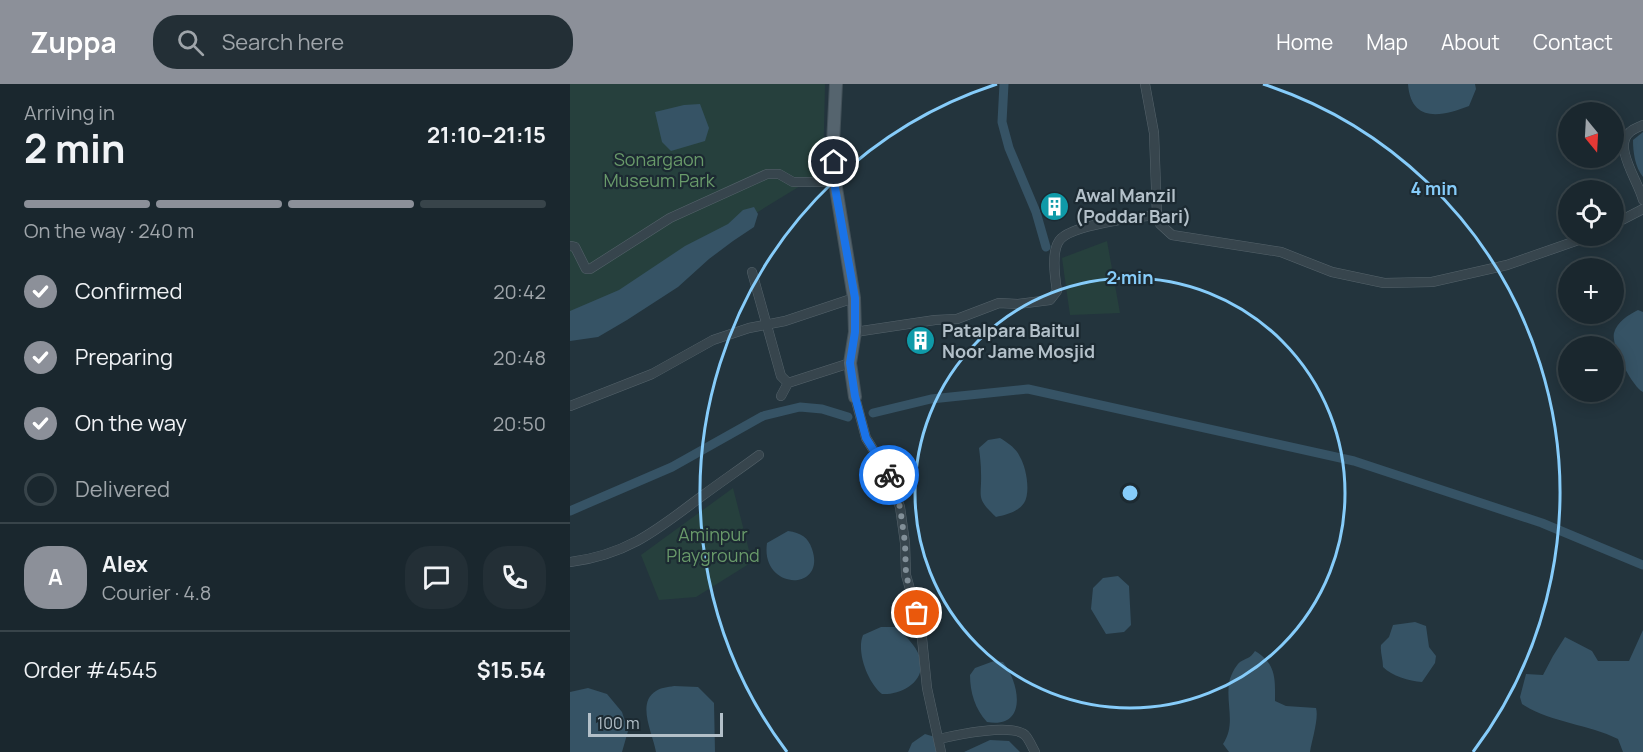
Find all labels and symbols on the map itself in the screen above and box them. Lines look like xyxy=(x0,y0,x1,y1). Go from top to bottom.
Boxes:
north arrow xyxy=(1558,102,1624,168)
pin xyxy=(808,136,859,187)
park label: Sonargaon Museum Park xyxy=(603,147,716,192)
text: 4 min xyxy=(1410,176,1458,200)
place label: Awal Manzil (Poddar Bari) xyxy=(1075,183,1191,228)
building icon: Awal Manzil (Poddar Bari) xyxy=(1038,190,1070,222)
text: 2 min xyxy=(1107,265,1153,289)
place label: Patalpara Baitul Noor Jame Mosjid xyxy=(942,318,1095,363)
building icon: Patalpara Baitul Noor Jame Mosjid xyxy=(905,325,937,357)
courier xyxy=(859,445,919,505)
centre of rings xyxy=(1120,483,1140,503)
park label: Aminpur Playground xyxy=(666,522,760,567)
pin xyxy=(891,587,942,638)
scale bar xyxy=(588,710,723,738)

